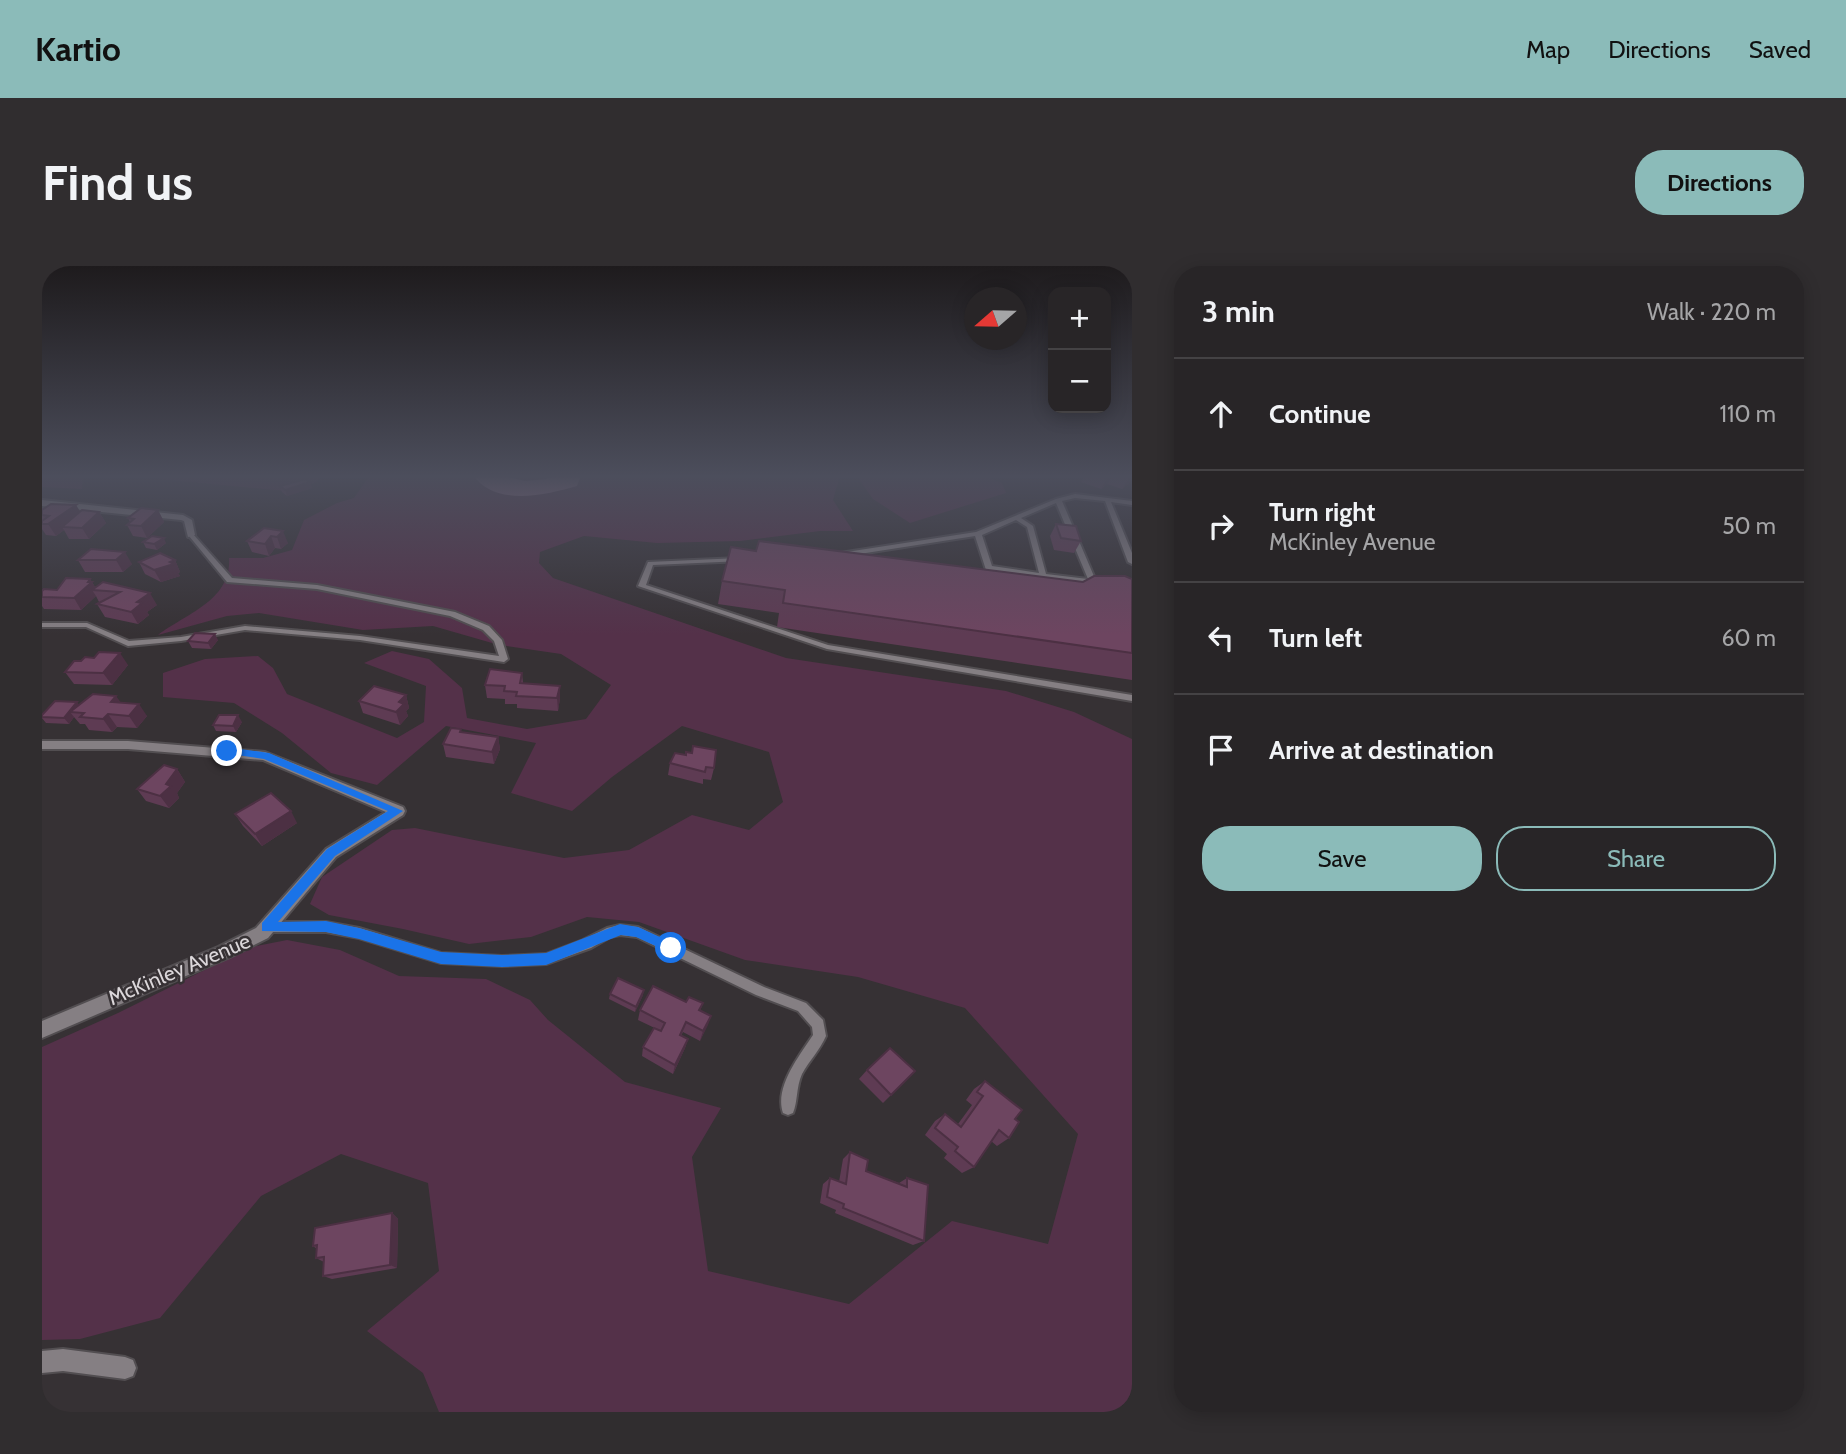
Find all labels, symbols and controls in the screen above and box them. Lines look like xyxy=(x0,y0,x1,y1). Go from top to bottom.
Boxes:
text: Kartio xyxy=(35,29,121,69)
text: Map xyxy=(1526,35,1570,64)
text: Directions xyxy=(1608,35,1711,64)
text: Saved xyxy=(1749,35,1811,64)
button: Directions xyxy=(1635,150,1804,215)
text: Find us xyxy=(42,153,193,212)
north arrow xyxy=(964,287,1027,350)
map controls xyxy=(1048,287,1111,413)
button: + xyxy=(1048,287,1111,350)
text: 3 min xyxy=(1202,293,1275,330)
text: Walk · 220 m xyxy=(1647,298,1776,326)
button: − xyxy=(1048,350,1111,413)
icon: ahead xyxy=(1202,395,1240,433)
text: Continue xyxy=(1269,398,1371,430)
text: 110 m xyxy=(1720,400,1776,428)
text: Turn right xyxy=(1269,496,1375,528)
icon: right xyxy=(1202,507,1240,545)
text: 50 m xyxy=(1722,512,1776,540)
text: McKinley Avenue xyxy=(1269,528,1436,556)
icon: left xyxy=(1202,619,1240,657)
text: Turn left xyxy=(1269,622,1362,654)
text: 60 m xyxy=(1722,624,1776,652)
icon: arrive xyxy=(1202,731,1240,769)
text: Arrive at destination xyxy=(1269,734,1494,766)
route end xyxy=(211,735,242,766)
button: Save xyxy=(1202,826,1482,891)
button: Share xyxy=(1496,826,1776,891)
street label: McKinley Avenue xyxy=(104,928,254,1010)
route start xyxy=(655,932,686,963)

